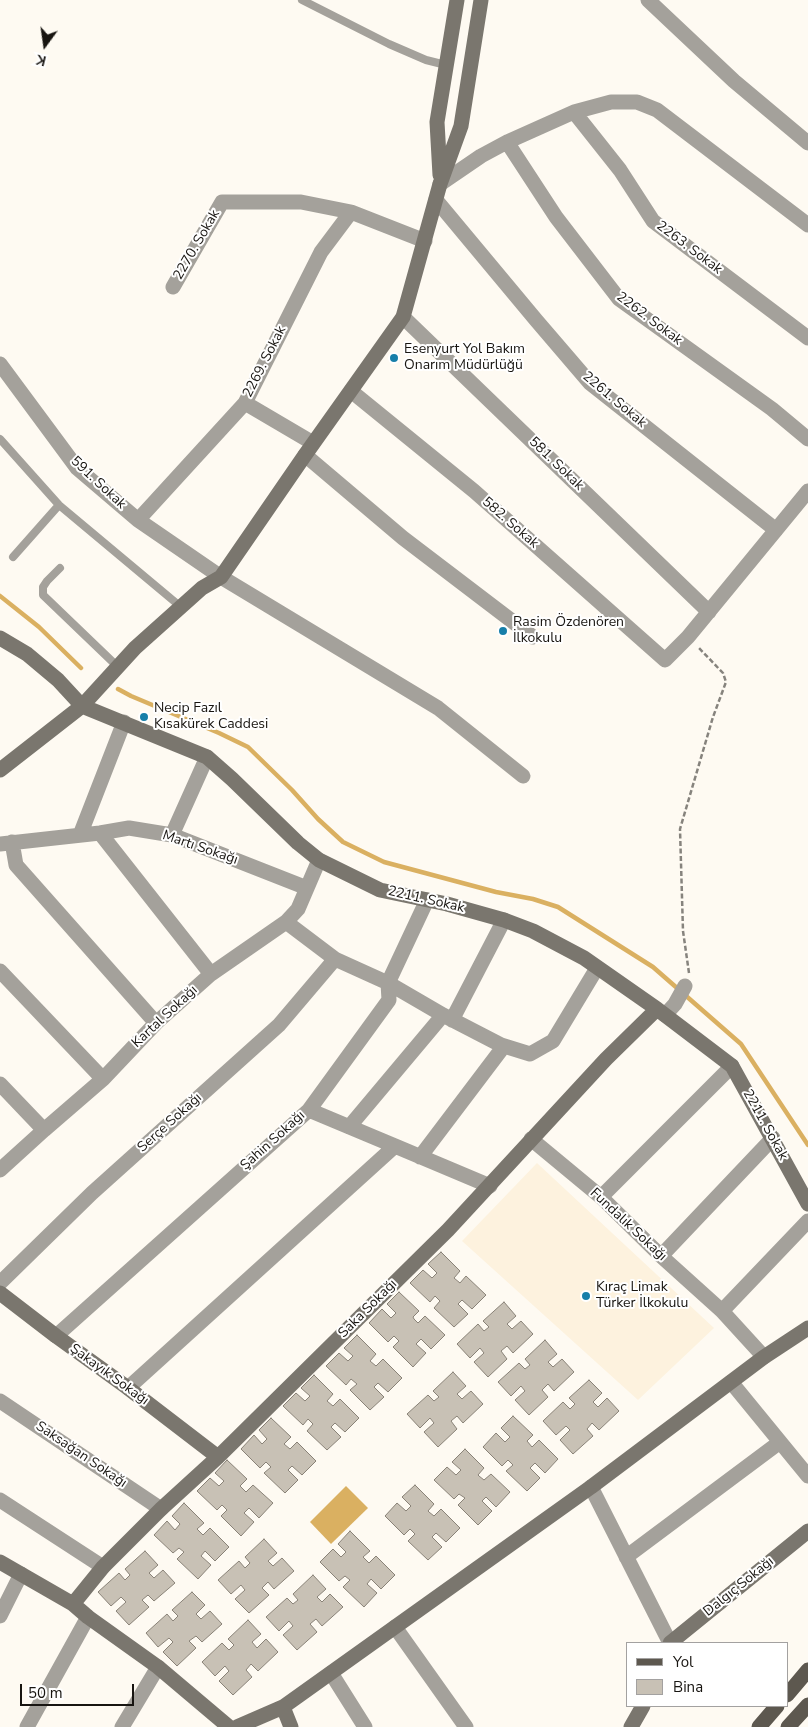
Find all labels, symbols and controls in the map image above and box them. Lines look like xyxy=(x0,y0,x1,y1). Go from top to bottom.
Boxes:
north arrow xyxy=(20,20,70,70)
text: K xyxy=(34,50,48,70)
street label: 2270. Sokak xyxy=(170,207,224,283)
street label: 2263. Sokak xyxy=(653,218,725,278)
street label: 2262. Sokak xyxy=(613,289,685,349)
street label: 2269. Sokak xyxy=(240,323,290,401)
place label: Esenyurt Yol Bakım Onarım Müdürlüğü xyxy=(404,342,525,374)
marker: Esenyurt Yol Bakım Onarım Müdürlüğü xyxy=(388,352,400,364)
street label: 2261. Sokak xyxy=(579,368,649,432)
street label: 581. Sokak xyxy=(525,434,587,494)
street label: 591. Sokak xyxy=(67,453,129,513)
street label: 582. Sokak xyxy=(478,494,542,552)
place label: Rasim Özdenören İlkokulu xyxy=(513,615,624,648)
marker: Rasim Özdenören İlkokulu xyxy=(497,625,509,637)
place label: Necip Fazıl Kısakürek Caddesi xyxy=(154,701,268,734)
marker: Necip Fazıl Kısakürek Caddesi xyxy=(138,711,150,723)
street label: Martı Sokağı xyxy=(160,827,240,869)
street label: 2211. Sokak xyxy=(386,883,466,917)
street label: Kartal Sokağı xyxy=(129,982,201,1052)
street label: 2211. Sokak xyxy=(739,1087,791,1163)
street label: Serçe Sokağı xyxy=(134,1090,206,1156)
street label: Şahin Sokağı xyxy=(237,1108,309,1174)
street label: Fundalık Sokağı xyxy=(586,1185,670,1265)
street label: Saka Sokağı xyxy=(335,1276,401,1342)
place label: Kıraç Limak Türker İlkokulu xyxy=(596,1280,688,1312)
marker: Kıraç Limak Türker İlkokulu xyxy=(580,1290,592,1302)
street label: Şakayık Sokağı xyxy=(66,1341,152,1409)
street label: Saksağan Sokağı xyxy=(32,1418,130,1492)
street label: Dalgıç Sokağı xyxy=(700,1554,778,1620)
legend xyxy=(626,1642,788,1707)
text: Yol xyxy=(673,1652,694,1672)
scale bar xyxy=(22,1674,136,1706)
text: Bina xyxy=(673,1677,703,1697)
text: 50 m xyxy=(28,1683,63,1703)

